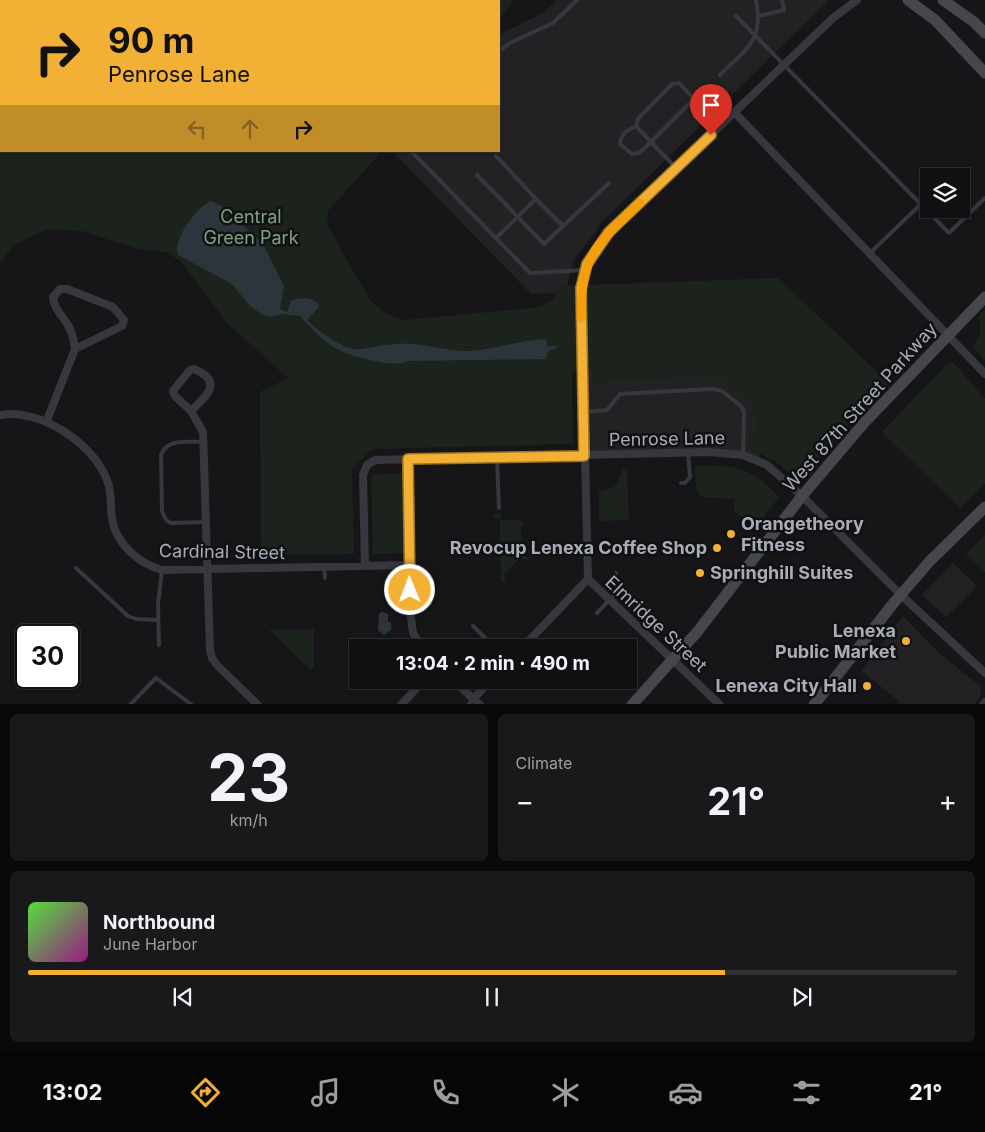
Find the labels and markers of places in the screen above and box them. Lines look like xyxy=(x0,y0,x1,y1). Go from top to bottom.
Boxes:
pin xyxy=(690,84,732,135)
place label: Orangetheory Fitness xyxy=(741,513,864,555)
marker: Orangetheory Fitness xyxy=(725,528,737,540)
place label: Revocup Lenexa Coffee Shop xyxy=(450,537,707,558)
marker: Revocup Lenexa Coffee Shop xyxy=(711,542,723,554)
place label: Springhill Suites xyxy=(710,562,853,583)
marker: Springhill Suites xyxy=(694,567,706,579)
place label: Lenexa Public Market xyxy=(775,620,896,662)
marker: Lenexa Public Market xyxy=(900,635,912,647)
place label: Lenexa City Hall xyxy=(715,675,857,696)
marker: Lenexa City Hall xyxy=(861,680,873,692)

